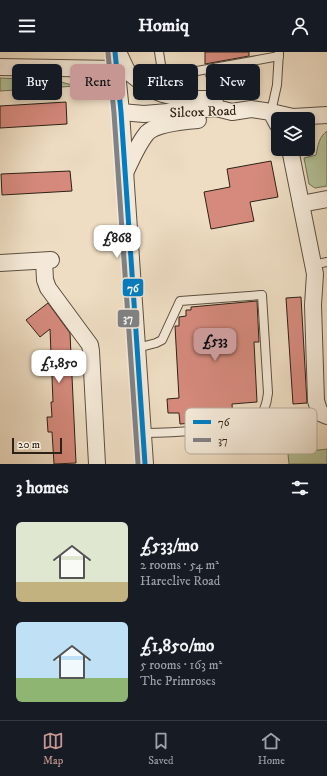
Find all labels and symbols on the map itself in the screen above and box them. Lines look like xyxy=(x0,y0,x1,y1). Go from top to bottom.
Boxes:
street label: Silcox Road xyxy=(169,102,237,122)
pin: £868 xyxy=(93,225,141,259)
line badge: 76 xyxy=(122,278,144,297)
text: 76 xyxy=(127,282,140,296)
line badge: 37 xyxy=(117,309,140,328)
text: 37 xyxy=(123,312,133,326)
pin: £533 xyxy=(191,328,239,362)
pin: £1,850 xyxy=(26,350,92,384)
legend xyxy=(185,408,317,454)
text: 76 xyxy=(218,416,231,430)
text: 37 xyxy=(218,434,228,448)
scale bar xyxy=(12,436,62,455)

